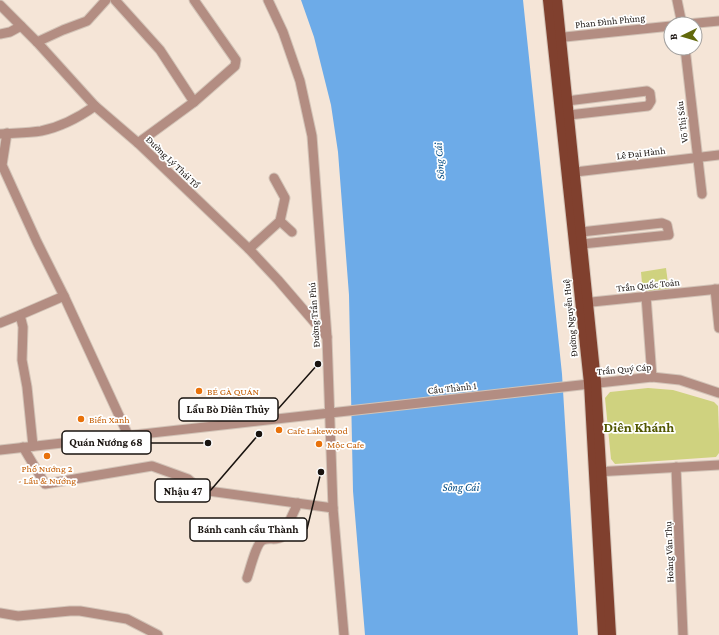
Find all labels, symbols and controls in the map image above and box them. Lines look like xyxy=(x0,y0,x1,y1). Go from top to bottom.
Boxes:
street label: Phan Đình Phùng xyxy=(575,12,646,30)
north arrow xyxy=(663,16,703,56)
text: B xyxy=(667,33,679,41)
street label: Võ Thị Sáu xyxy=(674,100,690,144)
street label: Đường Lý Thái Tổ xyxy=(144,134,202,190)
water label: Sông Cái xyxy=(432,142,447,180)
street label: Lê Đại Hành xyxy=(616,144,667,161)
street label: Trần Quốc Toản xyxy=(616,276,681,294)
street label: Đường Nguyễn Huệ xyxy=(560,278,580,357)
street label: Đường Trần Phú xyxy=(306,281,322,348)
street label: Trần Quý Cáp xyxy=(596,361,652,377)
street label: Cầu Thành 1 xyxy=(427,380,477,396)
marker: BÉ GÀ QUÁN xyxy=(194,386,204,396)
place label: BÉ GÀ QUÁN xyxy=(207,386,259,397)
callout: Lẩu Bò Diên Thủy xyxy=(179,398,278,421)
text: Lẩu Bò Diên Thủy xyxy=(187,403,270,415)
marker: Biển Xanh xyxy=(76,414,86,424)
place label: Biển Xanh xyxy=(89,414,130,425)
district label: Diên Khánh xyxy=(604,419,674,435)
marker: Cafe Lakewood xyxy=(274,425,284,435)
place label: Cafe Lakewood xyxy=(287,425,349,436)
callout: Quán Nướng 68 xyxy=(62,431,151,454)
text: Quán Nướng 68 xyxy=(69,436,143,448)
marker: Mộc Cafe xyxy=(314,439,324,449)
place label: Mộc Cafe xyxy=(327,439,365,450)
marker: Phố Nướng 2 - Lẩu & Nướng xyxy=(42,451,52,461)
place label: Phố Nướng 2 - Lẩu & Nướng xyxy=(18,463,76,486)
callout: Nhậu 47 xyxy=(155,479,210,502)
water label: Sông Cái xyxy=(443,481,480,494)
text: Nhậu 47 xyxy=(164,485,202,497)
callout: Bánh canh cầu Thành xyxy=(190,518,307,541)
street label: Hoàng Văn Thụ xyxy=(662,520,676,583)
text: Bánh canh cầu Thành xyxy=(197,523,299,535)

